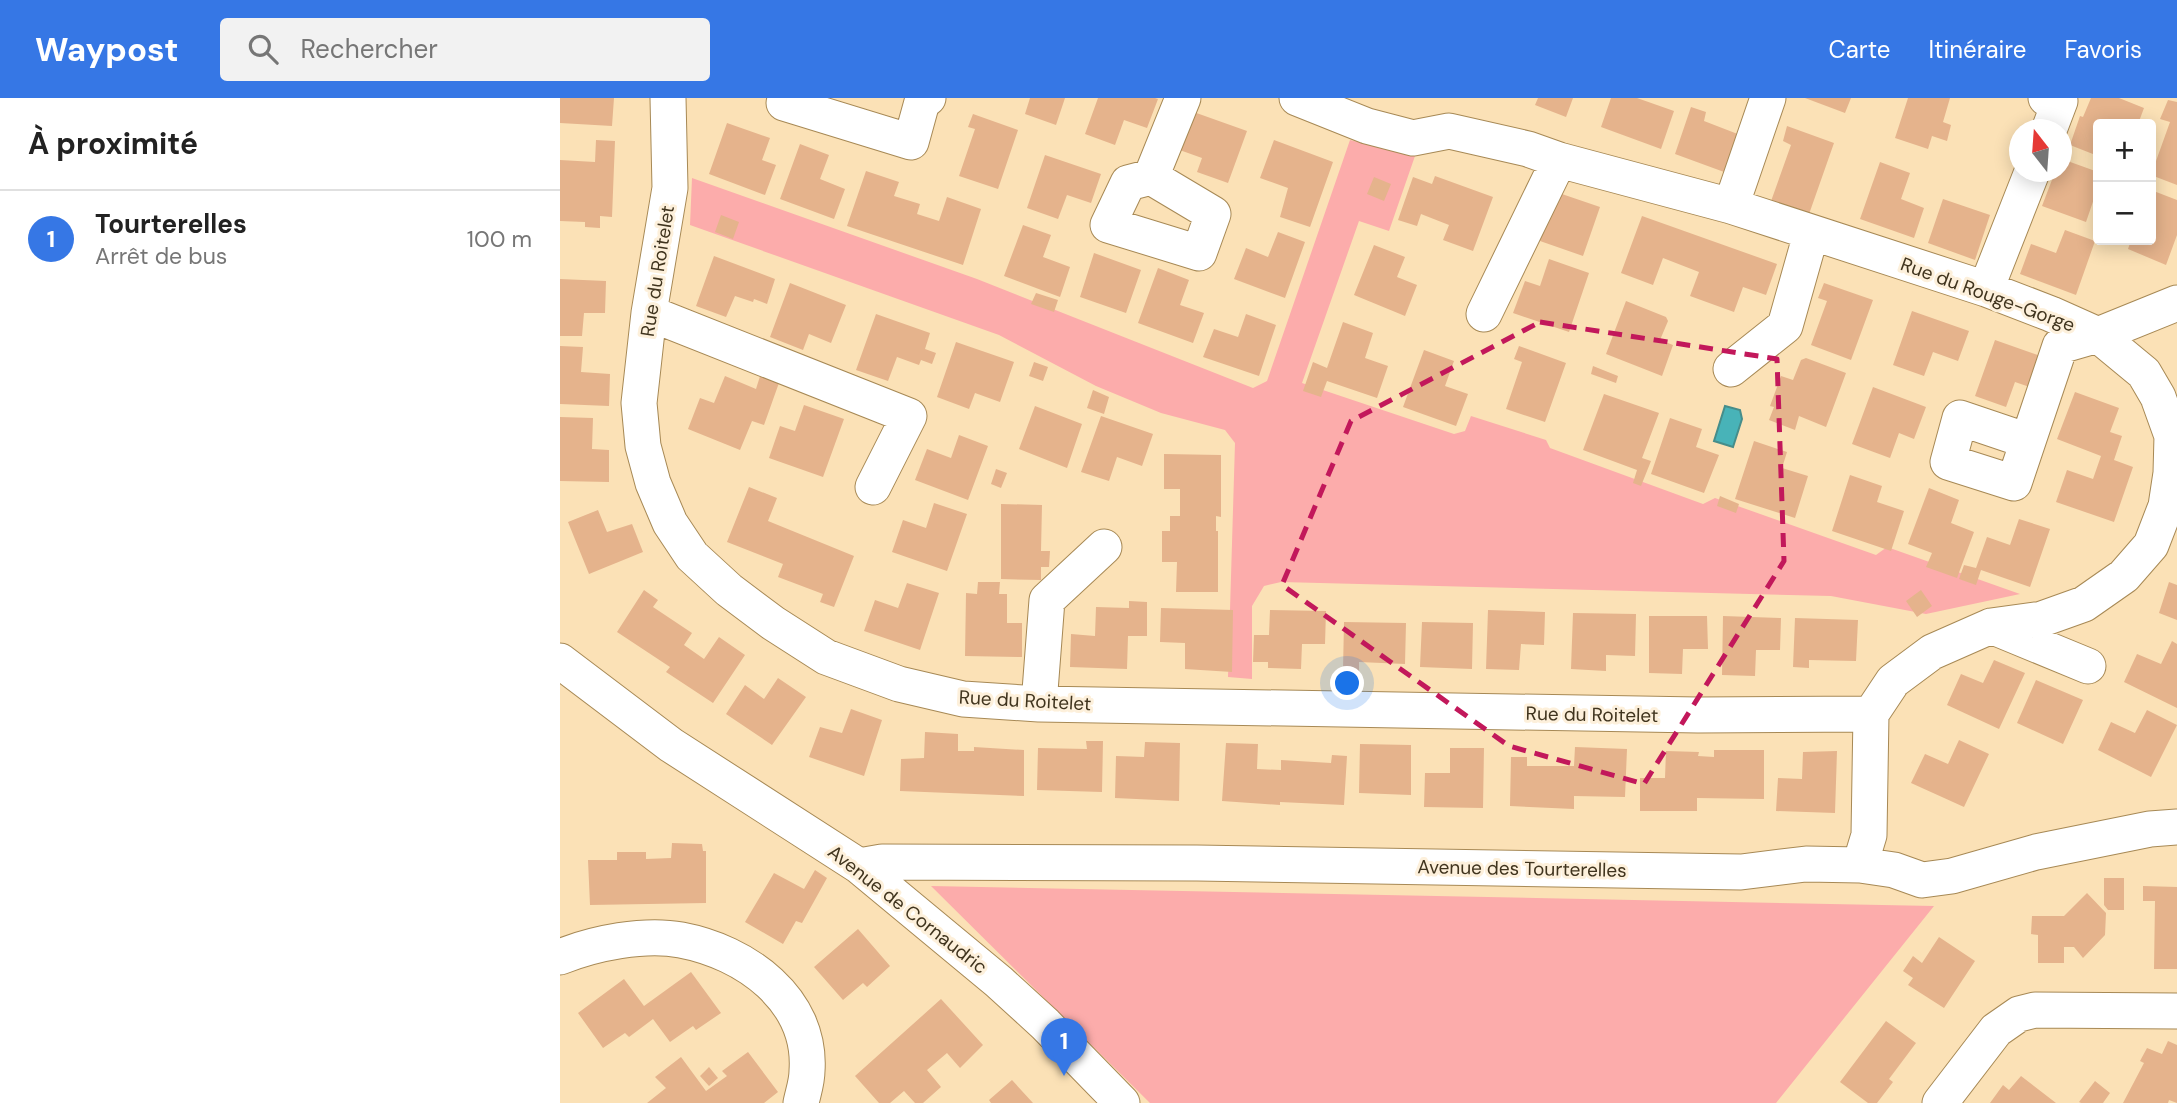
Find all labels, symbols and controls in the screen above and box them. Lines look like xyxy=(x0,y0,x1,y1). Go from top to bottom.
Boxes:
search box xyxy=(220,18,710,81)
text: Waypost xyxy=(35,28,178,71)
icon: search xyxy=(244,30,282,68)
text: Rechercher xyxy=(300,32,438,66)
text: Carte xyxy=(1829,34,1890,65)
text: Itinéraire xyxy=(1928,34,2026,65)
text: Favoris xyxy=(2064,34,2142,65)
north arrow xyxy=(2009,119,2072,182)
map controls xyxy=(2093,119,2156,245)
button: + xyxy=(2093,119,2156,182)
text: À proximité xyxy=(28,124,198,163)
button: − xyxy=(2093,182,2156,245)
street label: Rue du Roitelet xyxy=(635,204,680,338)
text: Tourterelles xyxy=(95,207,247,241)
text: 1 xyxy=(47,224,55,254)
text: 100 m xyxy=(467,224,532,254)
text: Arrêt de bus xyxy=(95,241,227,271)
street label: Rue du Rouge-Gorge xyxy=(1897,251,2078,338)
your location xyxy=(1330,666,1364,700)
street label: Rue du Roitelet xyxy=(958,685,1092,716)
street label: Rue du Roitelet xyxy=(1526,701,1658,728)
street label: Avenue de Cornaudric xyxy=(823,839,993,980)
street label: Avenue des Tourterelles xyxy=(1417,854,1627,883)
pin: 1 xyxy=(1041,1018,1087,1076)

